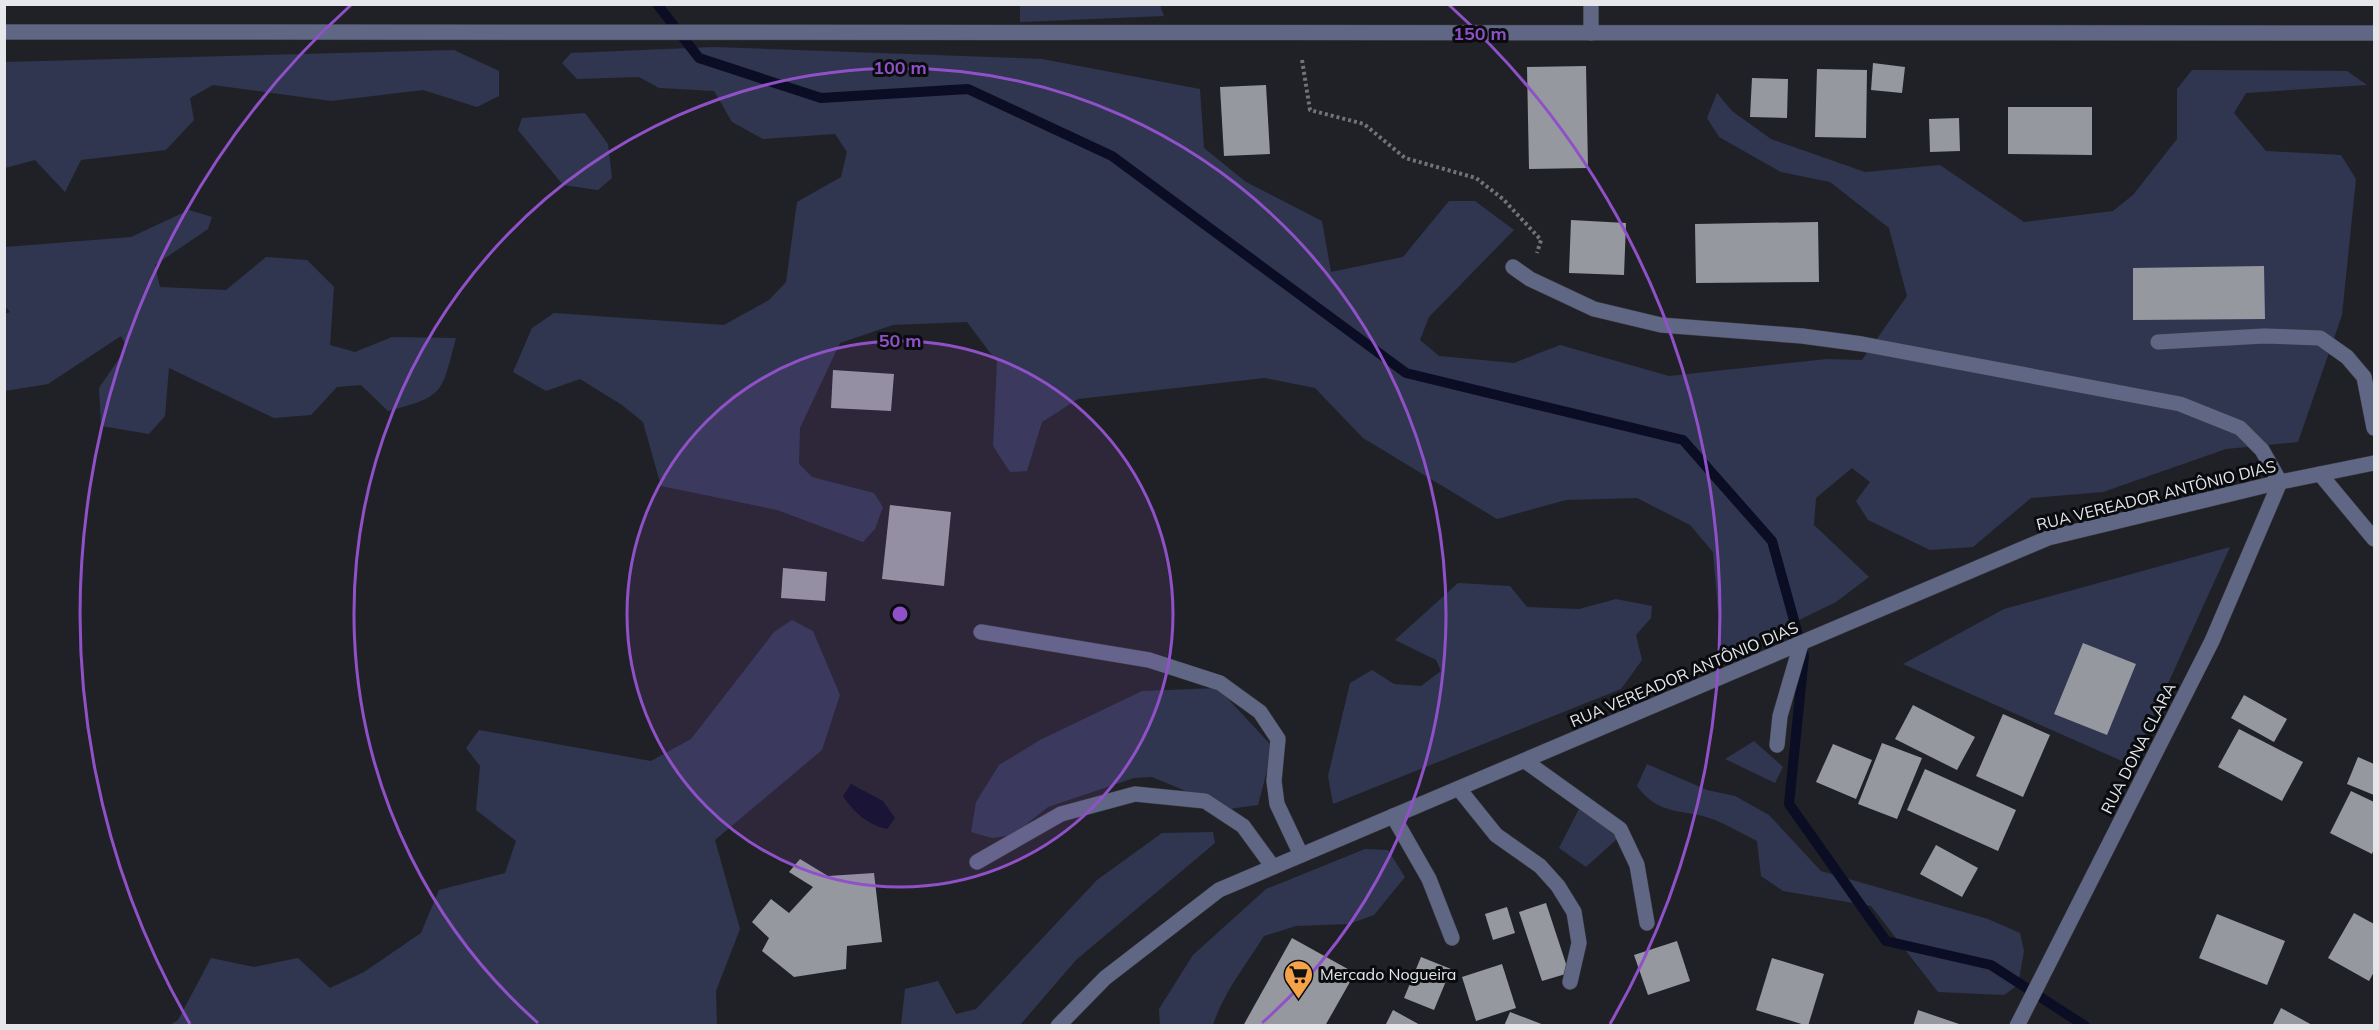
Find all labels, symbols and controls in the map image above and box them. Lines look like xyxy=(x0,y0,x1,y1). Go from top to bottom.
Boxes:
text: 150 m xyxy=(1453,22,1507,45)
text: 100 m xyxy=(873,56,927,79)
text: 50 m xyxy=(879,329,921,352)
street label: RUA VEREADOR ANTÔNIO DIAS xyxy=(2034,456,2278,534)
centre of rings xyxy=(890,604,910,624)
street label: RUA VEREADOR ANTÔNIO DIAS xyxy=(1567,617,1801,731)
street label: RUA DONA CLARA xyxy=(2096,679,2180,817)
supermarket icon: Mercado Nogueira xyxy=(1283,958,1315,1000)
place label: Mercado Nogueira xyxy=(1320,964,1456,984)

